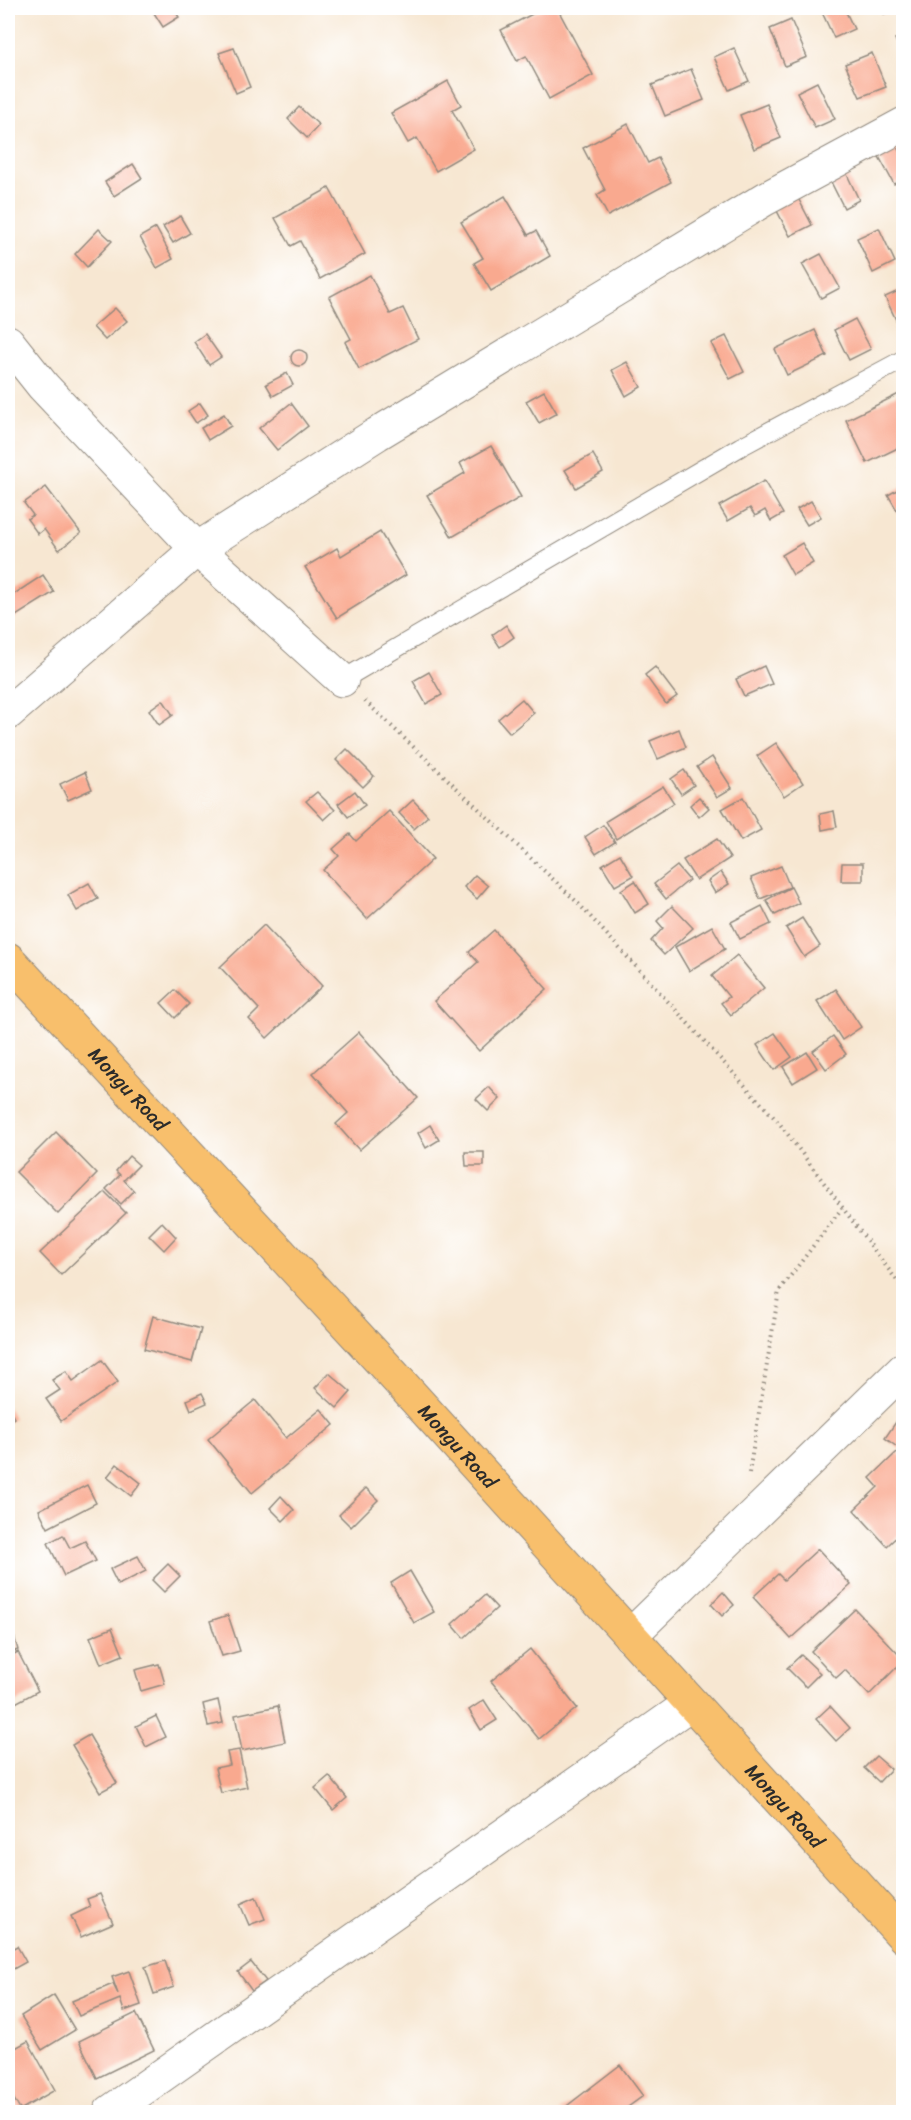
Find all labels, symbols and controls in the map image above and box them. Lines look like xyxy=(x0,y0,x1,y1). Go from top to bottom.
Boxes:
street label: Mongu Road xyxy=(79,1038,178,1141)
street label: Mongu Road xyxy=(409,1395,507,1498)
street label: Mongu Road xyxy=(736,1755,834,1858)

